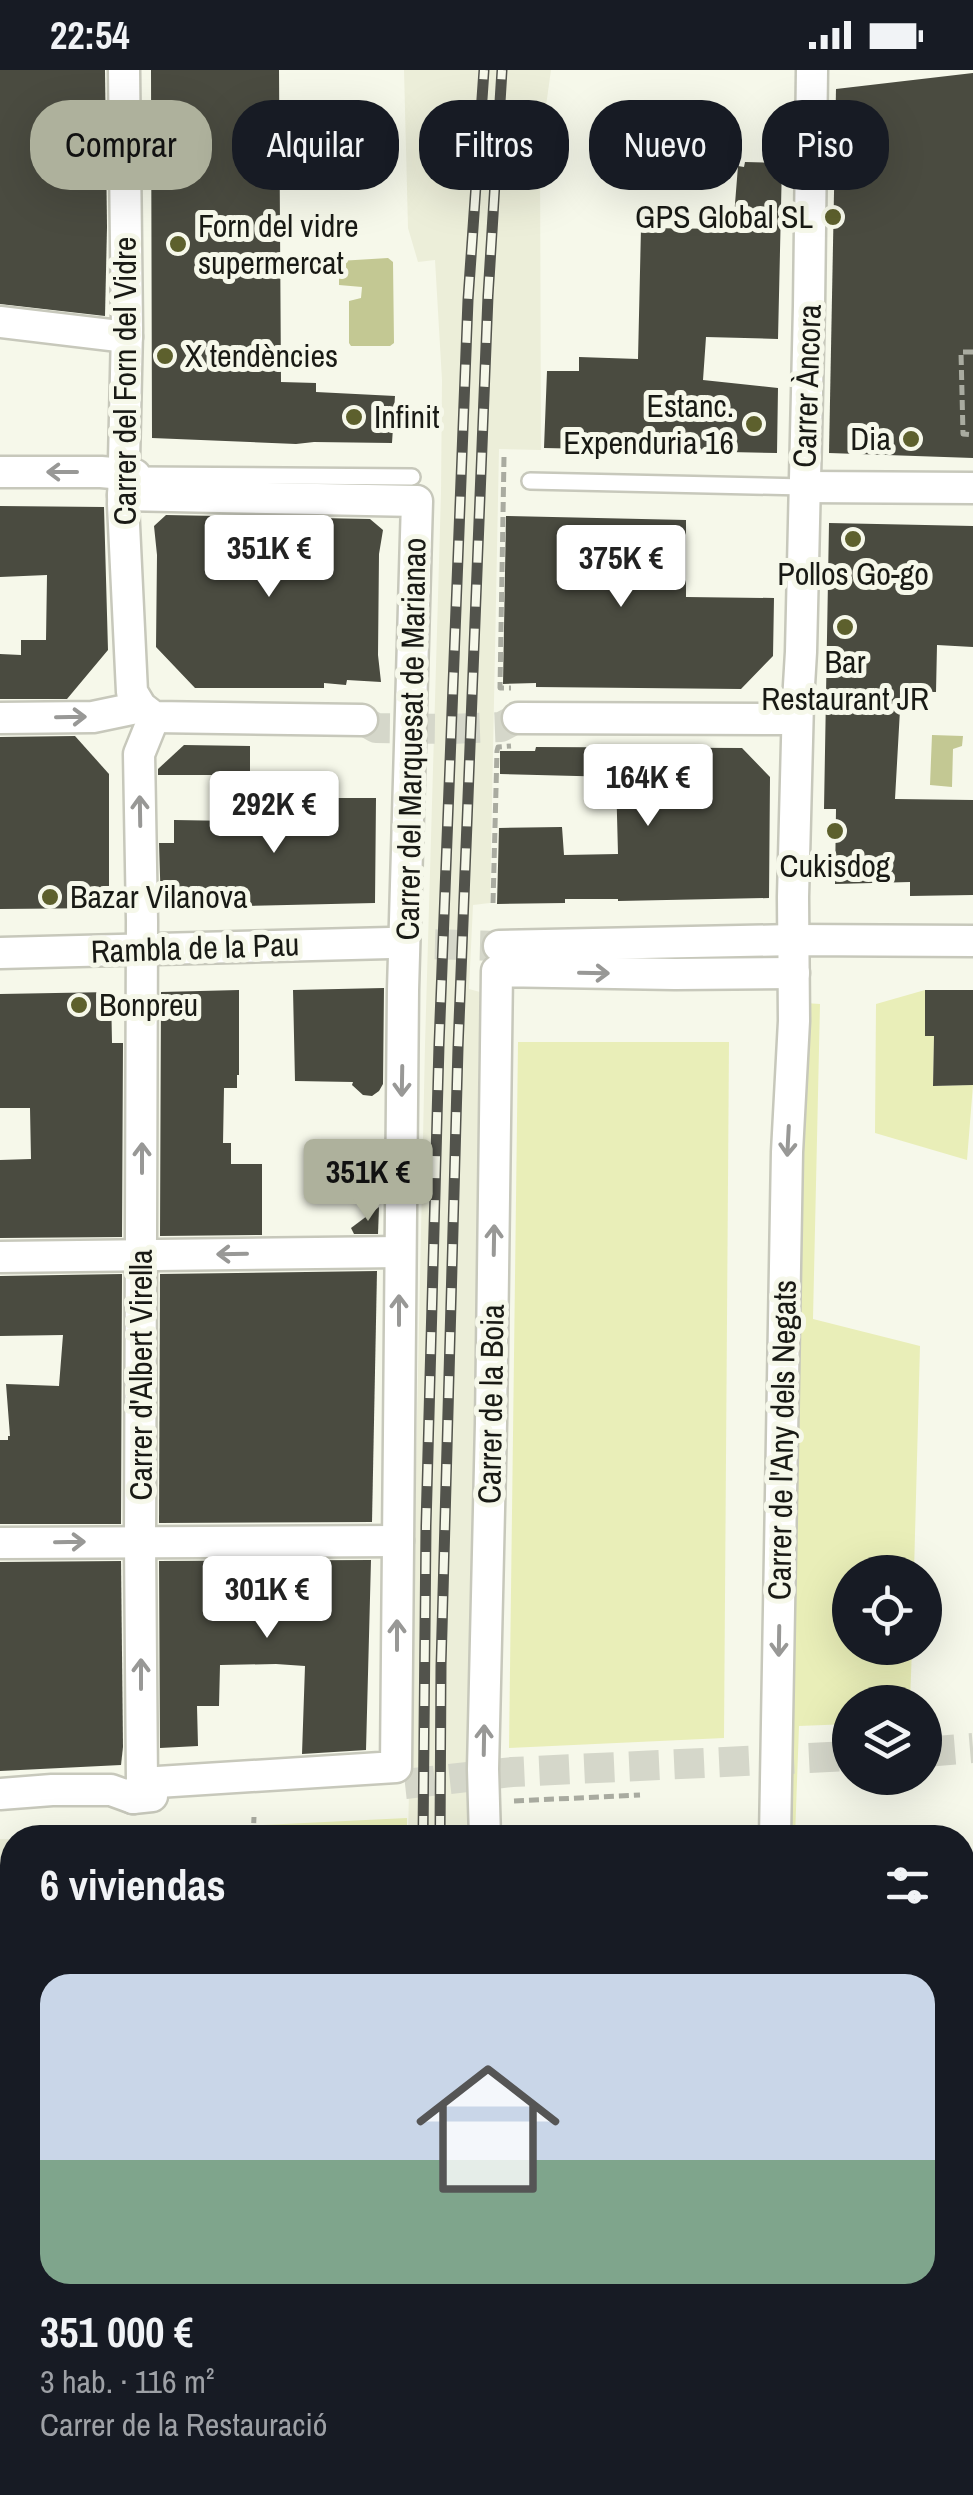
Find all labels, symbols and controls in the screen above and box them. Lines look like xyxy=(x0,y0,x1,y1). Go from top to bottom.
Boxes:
text: 22:54 xyxy=(50,10,130,61)
chip: Comprar xyxy=(30,100,212,190)
chip: Alquilar xyxy=(232,100,399,190)
chip: Filtros xyxy=(419,100,569,190)
chip: Nuevo xyxy=(589,100,742,190)
chip: Piso xyxy=(762,100,889,190)
place label: GPS Global SL xyxy=(635,195,813,238)
place label: Forn del vidre supermercat xyxy=(198,204,359,284)
marker: GPS Global SL xyxy=(822,206,844,228)
marker: Forn del vidre supermercat xyxy=(167,233,189,255)
street label: Carrer del Forn del Vidre xyxy=(103,237,146,525)
street label: Carrer Àncora xyxy=(782,303,831,468)
place label: X tendències xyxy=(185,334,338,377)
marker: X tendències xyxy=(154,345,176,367)
place label: Estanc. Expenduria 16 xyxy=(563,384,734,464)
place label: Infinit xyxy=(374,395,440,438)
marker: Infinit xyxy=(343,406,365,428)
marker: Estanc. Expenduria 16 xyxy=(743,413,765,435)
place label: Dia xyxy=(850,417,891,460)
marker: Dia xyxy=(900,428,922,450)
one-way arrow xyxy=(46,462,78,482)
pin: 351K € xyxy=(188,515,350,600)
pin: 375K € xyxy=(540,525,702,610)
text: 351K € xyxy=(227,526,311,569)
marker: Pollos Go-go xyxy=(842,528,864,550)
text: 375K € xyxy=(579,536,663,579)
street label: Carrer del Marquesat de Marianao xyxy=(385,537,436,941)
place label: Pollos Go-go xyxy=(777,552,929,595)
marker: Bar Restaurant JR xyxy=(834,616,856,638)
place label: Bar Restaurant JR xyxy=(761,640,929,720)
one-way arrow xyxy=(55,708,87,727)
pin: 164K € xyxy=(567,744,729,829)
text: 164K € xyxy=(606,755,690,798)
pin: 292K € xyxy=(193,771,355,856)
text: 292K € xyxy=(232,782,316,825)
one-way arrow xyxy=(131,795,150,827)
marker: Cukisdog xyxy=(824,820,846,842)
place label: Cukisdog xyxy=(780,844,891,887)
place label: Bazar Vilanova xyxy=(70,875,248,918)
marker: Bazar Vilanova xyxy=(39,886,61,908)
street label: Rambla de la Pau xyxy=(90,922,300,973)
one-way arrow xyxy=(576,964,609,982)
place label: Bonpreu xyxy=(99,983,198,1026)
marker: Bonpreu xyxy=(68,994,90,1016)
one-way arrow xyxy=(392,1064,412,1097)
one-way arrow xyxy=(778,1124,797,1156)
pin: 351K € xyxy=(287,1139,449,1224)
one-way arrow xyxy=(132,1143,152,1176)
text: 351K € xyxy=(326,1150,410,1193)
one-way arrow xyxy=(484,1225,504,1258)
one-way arrow xyxy=(217,1245,249,1264)
street label: Carrer d'Albert Virella xyxy=(119,1249,162,1501)
street label: Carrer de l'Any dels Negats xyxy=(757,1280,806,1600)
one-way arrow xyxy=(390,1294,408,1326)
street label: Carrer de la Boia xyxy=(467,1303,514,1504)
one-way arrow xyxy=(54,1533,86,1552)
map controls xyxy=(832,1555,942,1795)
button: locate xyxy=(832,1555,942,1665)
pin: 301K € xyxy=(186,1556,348,1641)
text: 301K € xyxy=(225,1567,309,1610)
one-way arrow xyxy=(388,1619,406,1652)
one-way arrow xyxy=(770,1624,788,1656)
one-way arrow xyxy=(132,1658,150,1690)
button: layers xyxy=(832,1685,942,1795)
one-way arrow xyxy=(474,1725,494,1758)
text: 6 viviendas xyxy=(40,1857,226,1913)
icon: filters xyxy=(880,1858,935,1913)
icon: home xyxy=(398,2039,578,2219)
text: 351 000 € xyxy=(40,2304,193,2360)
text: 3 hab. · 116 m² xyxy=(40,2360,215,2403)
text: Carrer de la Restauració xyxy=(40,2403,327,2446)

